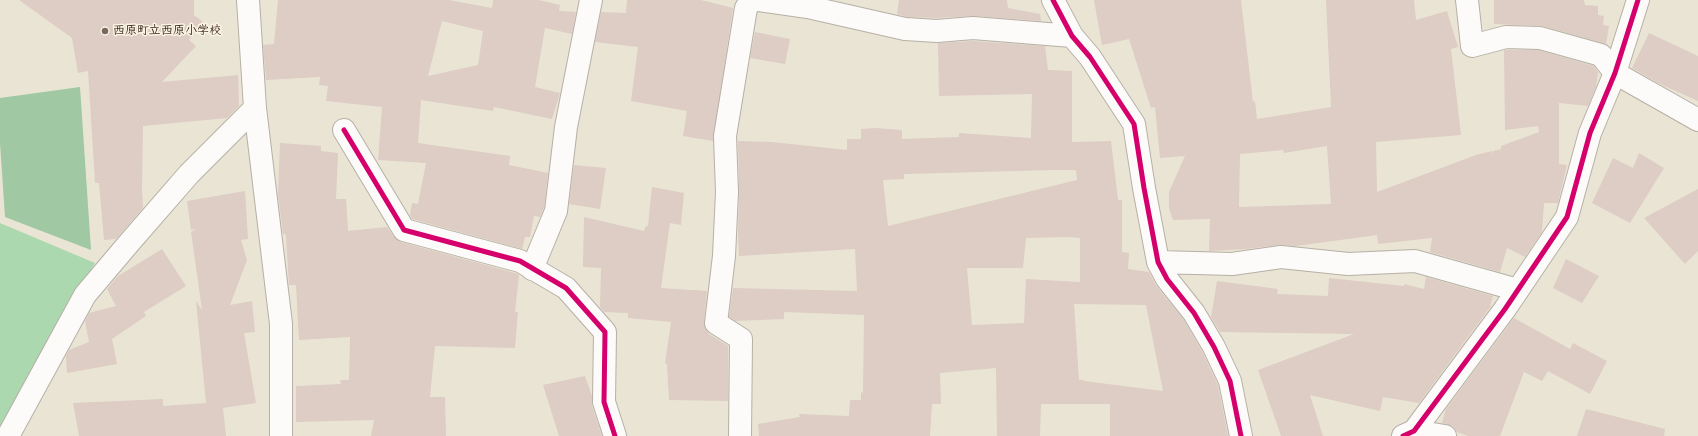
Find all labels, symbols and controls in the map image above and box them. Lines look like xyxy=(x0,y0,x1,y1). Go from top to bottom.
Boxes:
place label: 西原町立西原小学校 xyxy=(113,24,221,38)
marker: 西原町立西原小学校 xyxy=(100,26,110,36)

